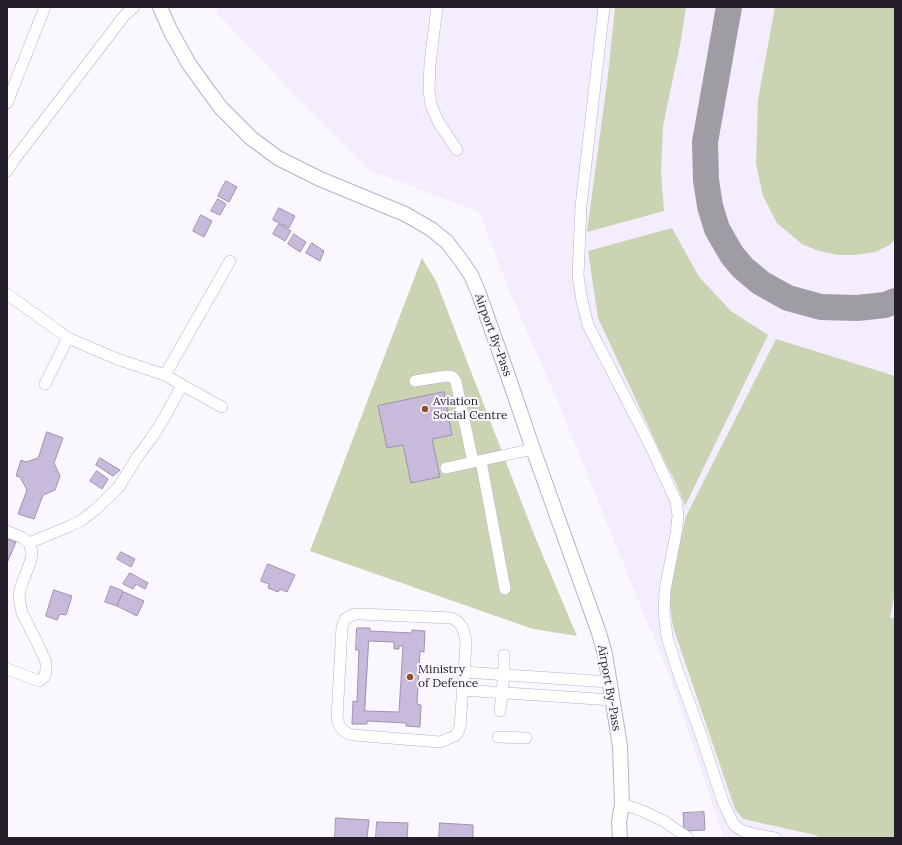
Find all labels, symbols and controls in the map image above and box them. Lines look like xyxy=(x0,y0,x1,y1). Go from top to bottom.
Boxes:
street label: Airport By-Pass xyxy=(471,292,515,378)
place label: Aviation Social Centre xyxy=(433,395,508,423)
marker: Aviation Social Centre xyxy=(420,404,430,414)
street label: Airport By-Pass xyxy=(594,644,624,732)
place label: Ministry of Defence xyxy=(418,663,478,691)
marker: Ministry of Defence xyxy=(405,672,415,682)

